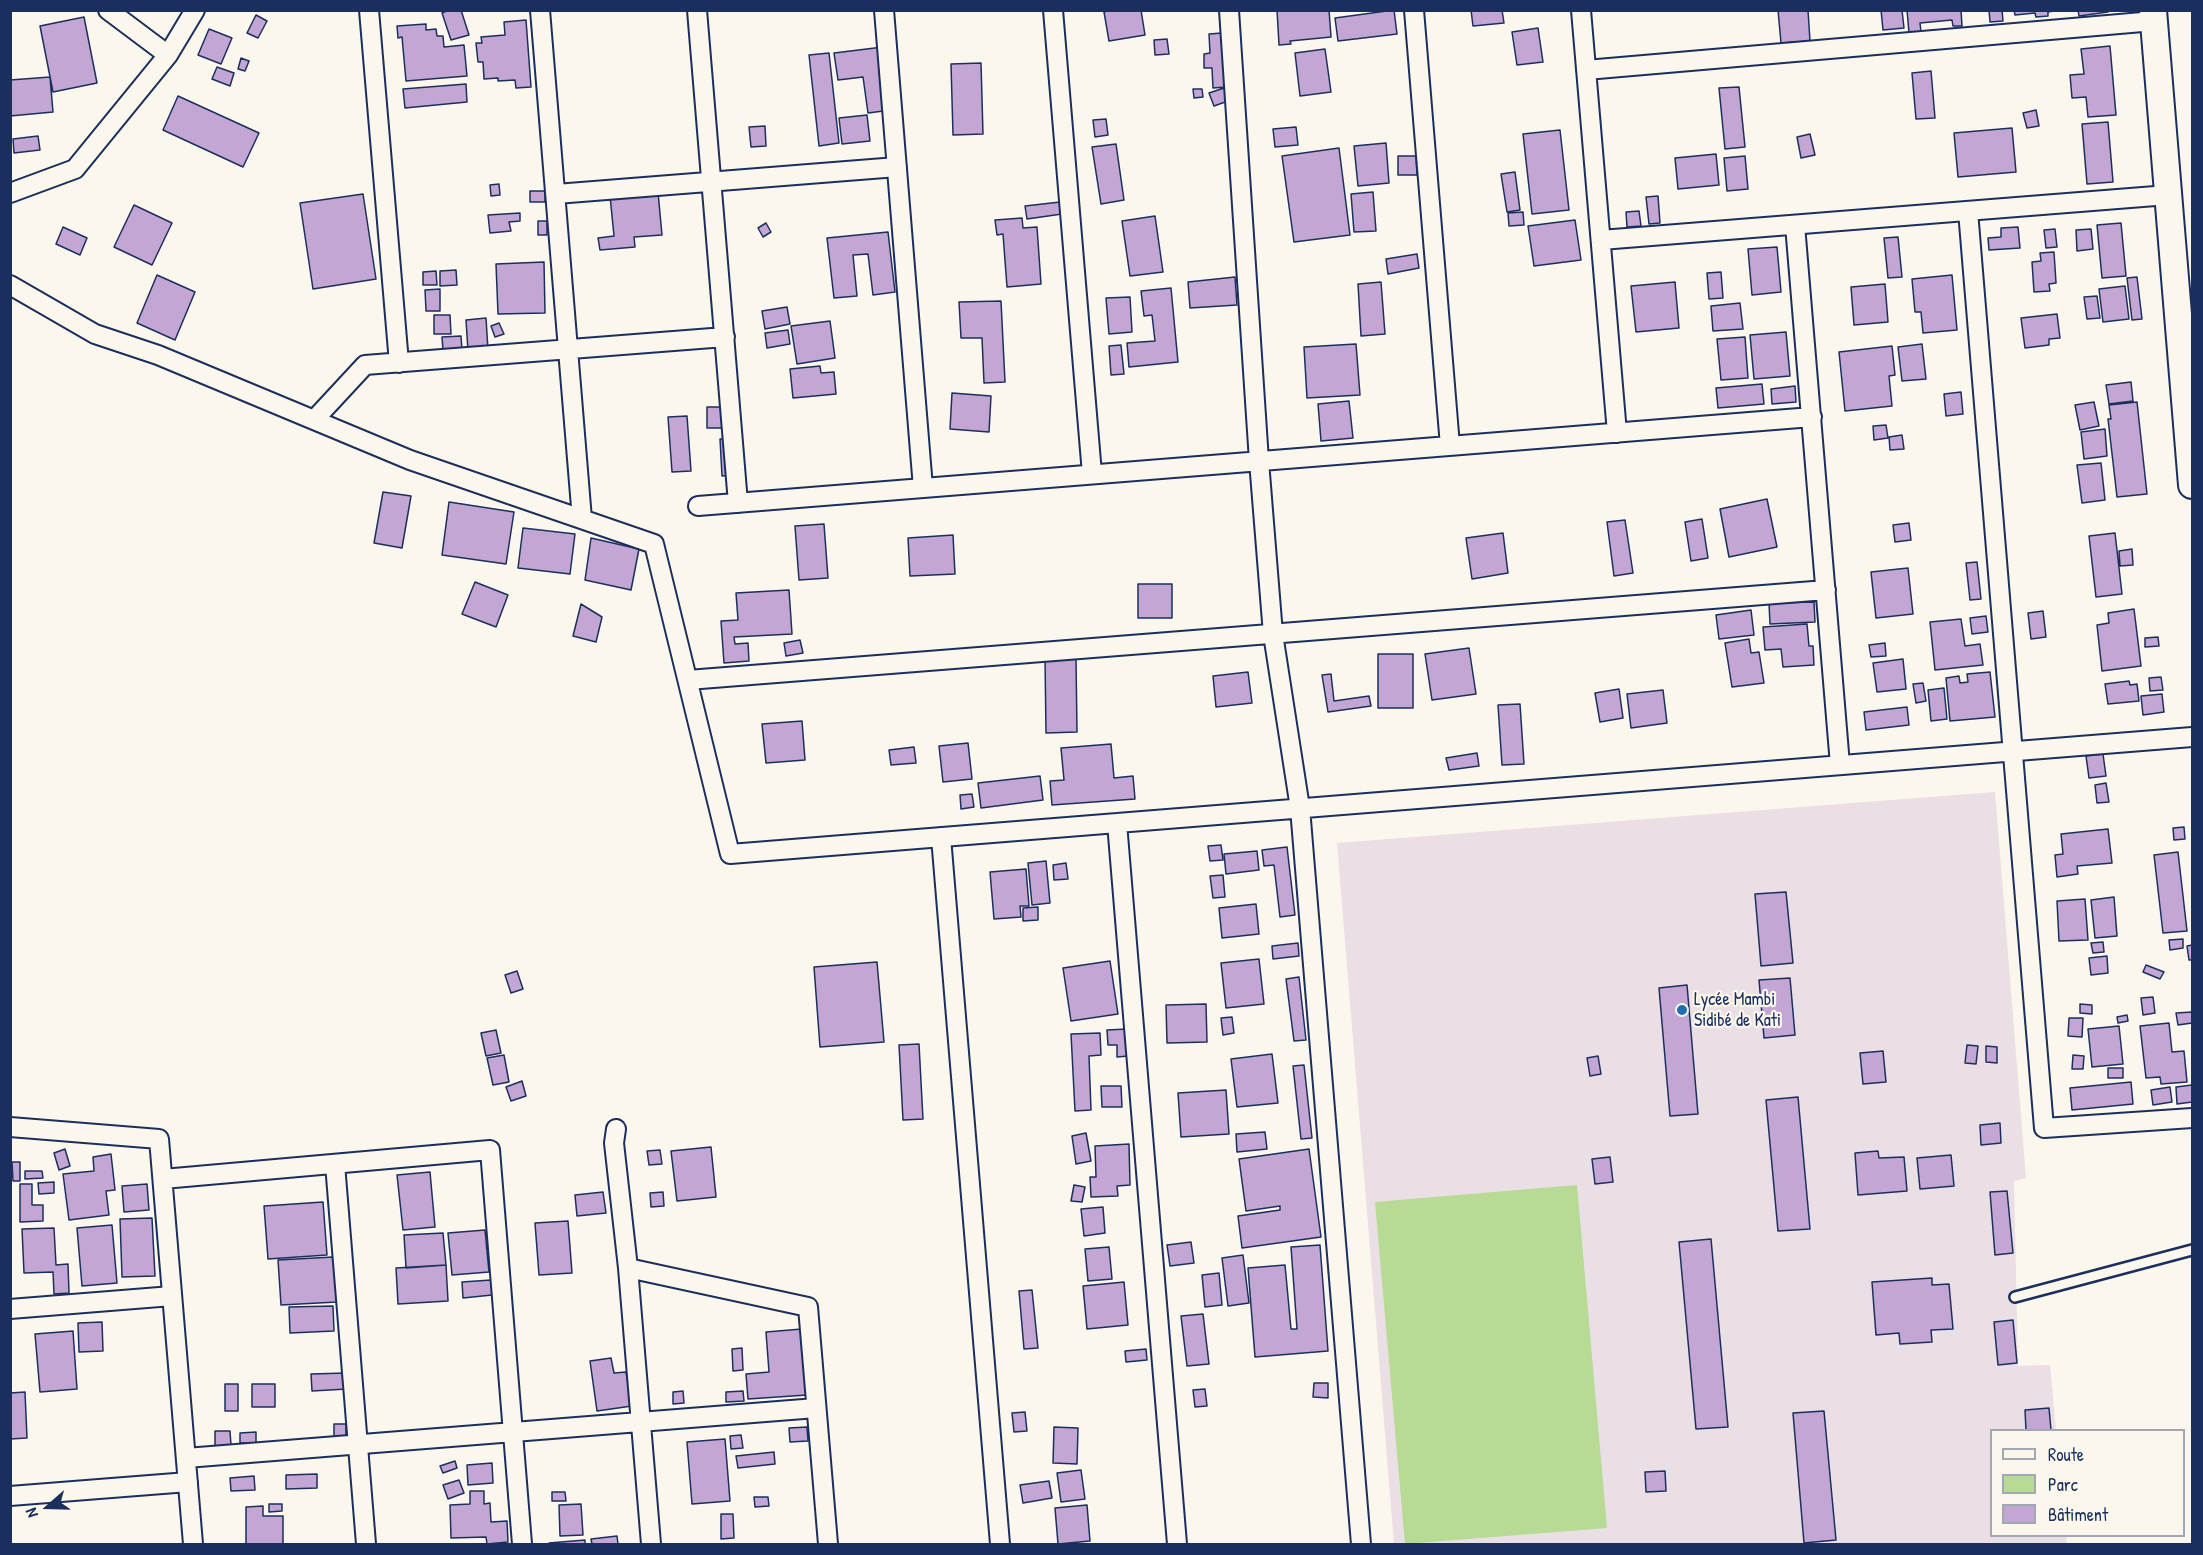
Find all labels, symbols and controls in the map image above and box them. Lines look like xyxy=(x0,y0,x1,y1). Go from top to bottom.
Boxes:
place label: Lycée Mambi Sidibé de Kati xyxy=(1694,989,1781,1032)
marker: Lycée Mambi Sidibé de Kati xyxy=(1675,1003,1689,1017)
legend xyxy=(1990,1429,2185,1537)
text: Route xyxy=(2048,1442,2084,1467)
text: Parc xyxy=(2048,1472,2078,1497)
north arrow xyxy=(18,1477,78,1537)
text: Bâtiment xyxy=(2048,1502,2108,1527)
text: N xyxy=(19,1505,43,1521)

